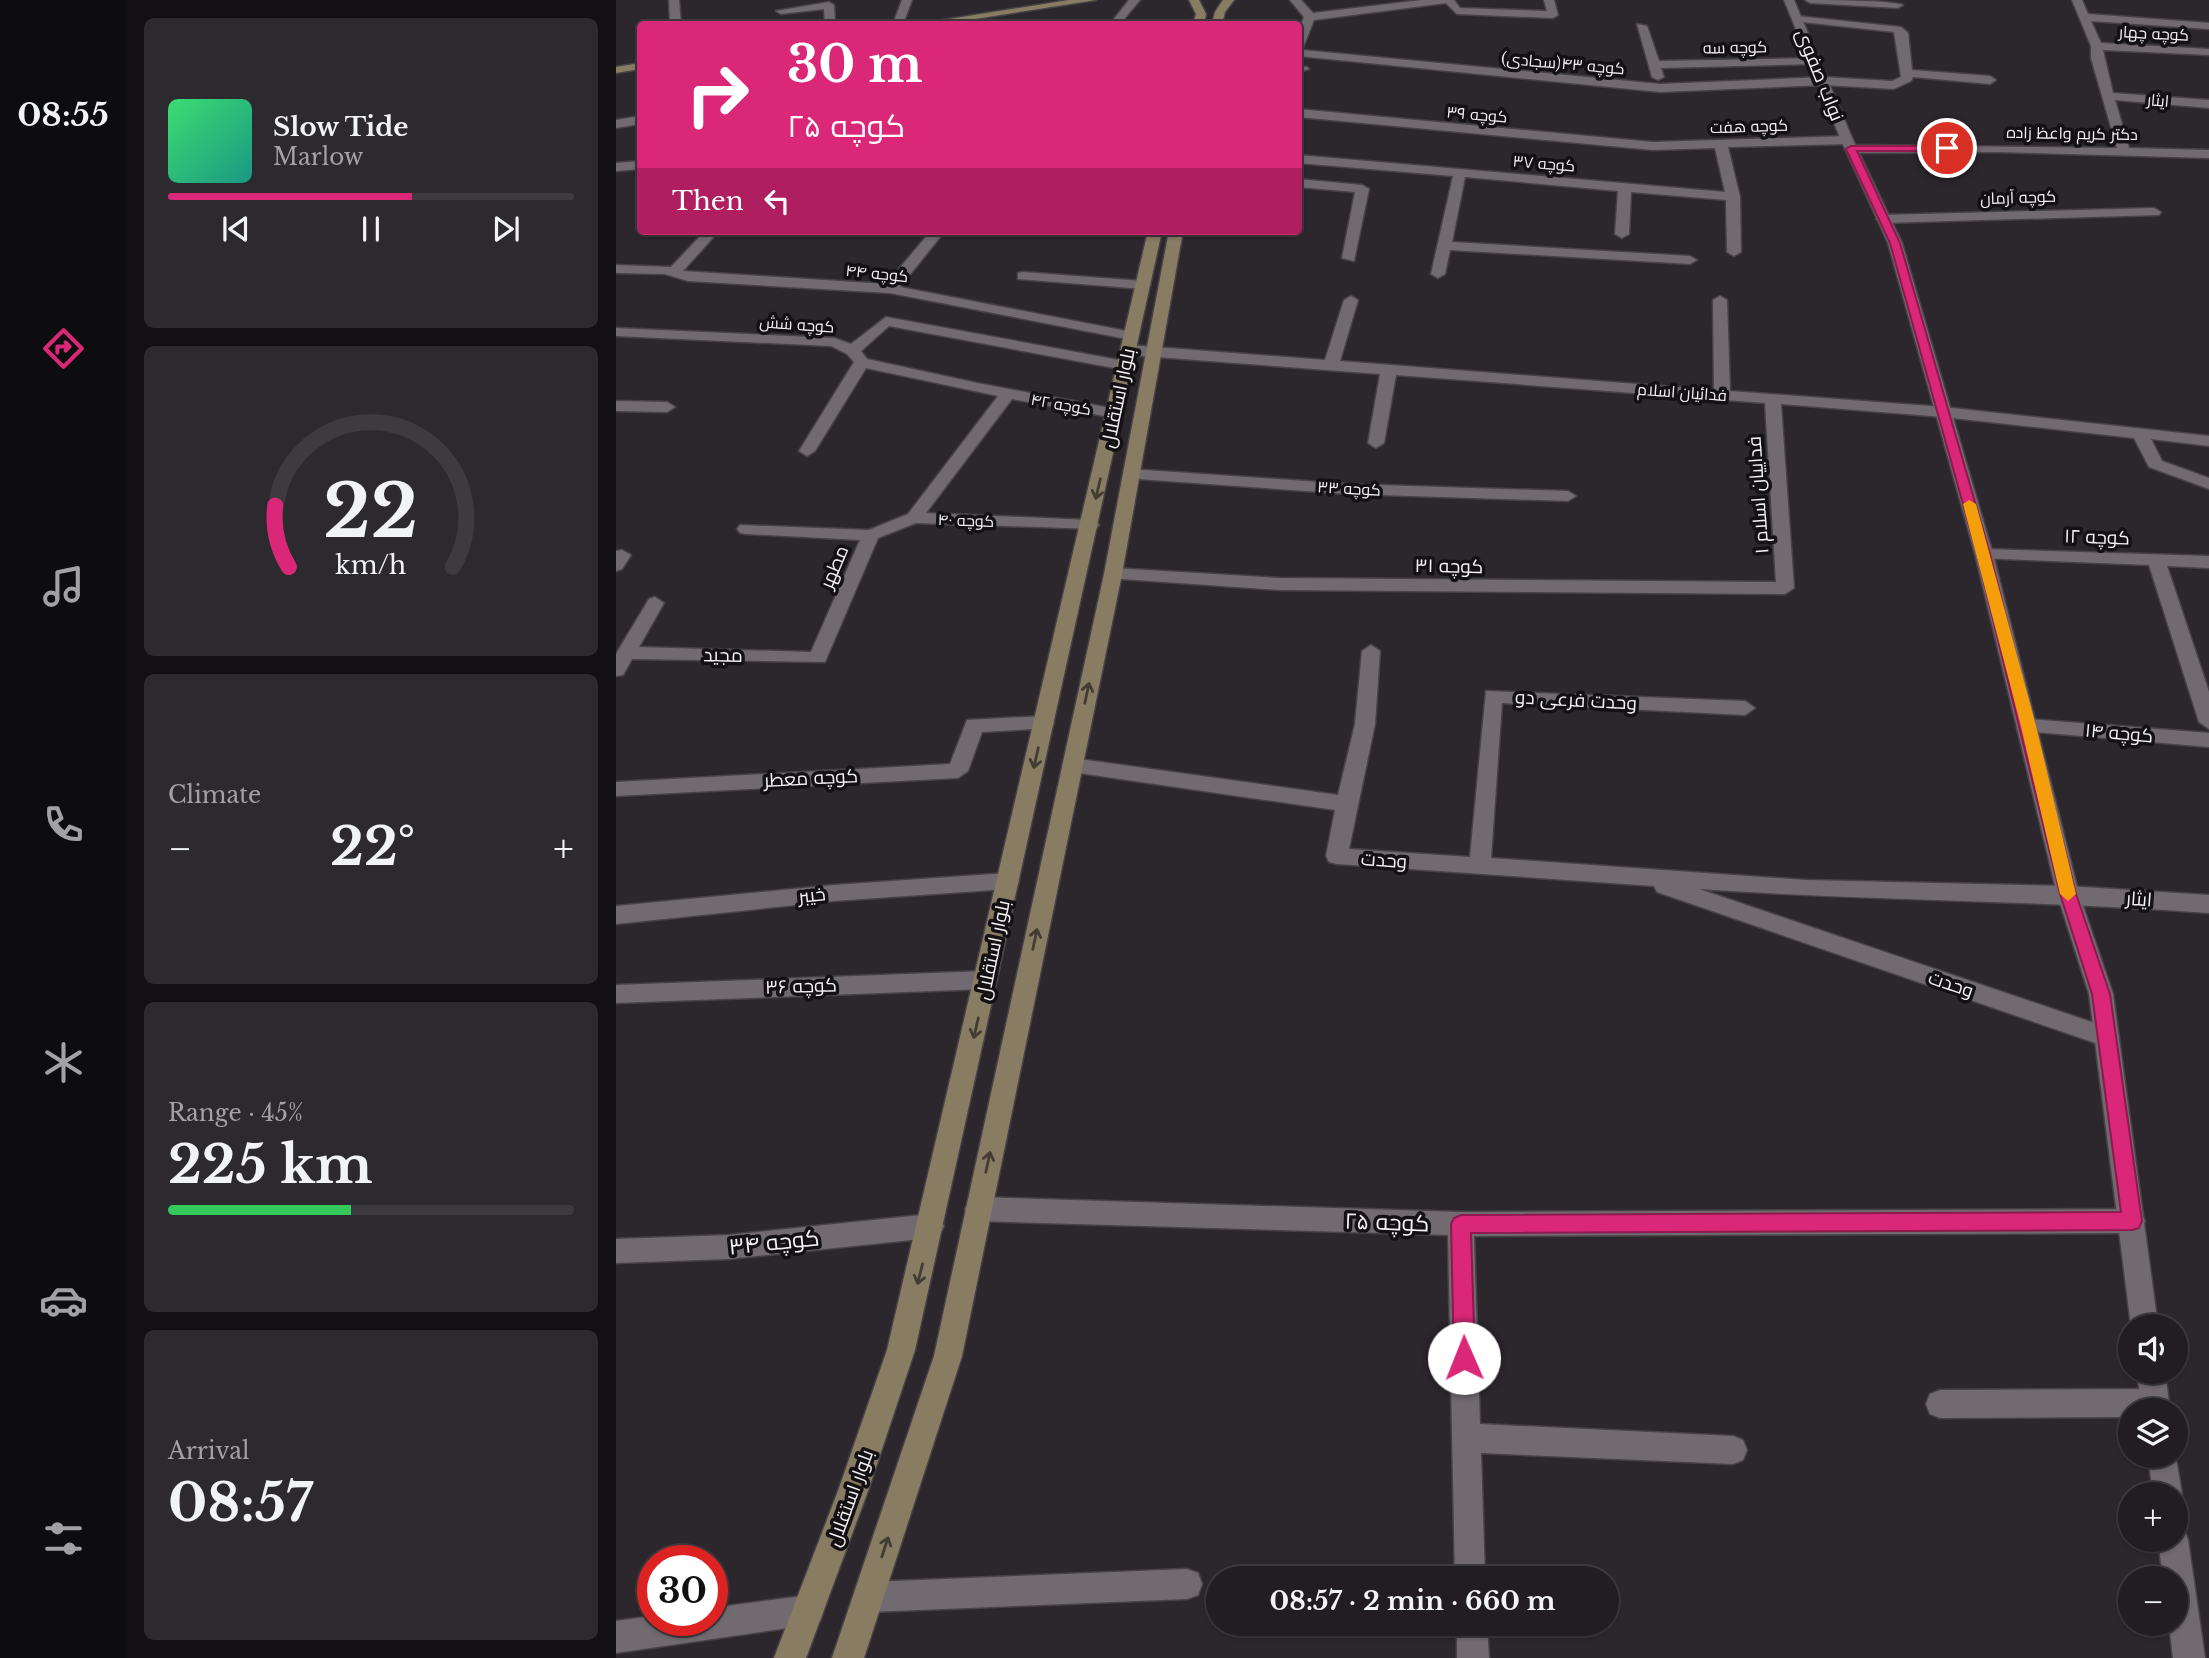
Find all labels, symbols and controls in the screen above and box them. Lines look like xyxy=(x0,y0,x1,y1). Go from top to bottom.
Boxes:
street label: کوچه چهار xyxy=(2117,21,2190,47)
street label: نواب صفوی xyxy=(1791,26,1849,124)
text: 30 m xyxy=(787,34,922,95)
street label: کوچه سه xyxy=(1703,36,1767,60)
street label: کوچه ۴۳(سجادی) xyxy=(1500,48,1625,80)
icon: right xyxy=(672,49,763,140)
street label: ایثار xyxy=(2145,89,2170,111)
text: 08:55 xyxy=(17,95,109,135)
street label: کوچه ۳۹ xyxy=(1446,101,1508,129)
text: کوچه ۲۵ xyxy=(787,106,905,146)
text: Slow Tide xyxy=(273,111,409,143)
street label: کوچه هفت xyxy=(1710,115,1788,139)
pin xyxy=(1917,118,1977,178)
street label: دکتر کریم واعظ زاده xyxy=(2006,122,2138,146)
icon: arrive xyxy=(1928,129,1966,167)
text: Marlow xyxy=(273,143,363,171)
street label: کوچه ۳۷ xyxy=(1512,150,1576,178)
icon: left xyxy=(758,182,796,220)
text: Then xyxy=(672,185,744,217)
street label: کوچه آرمان xyxy=(1980,186,2056,210)
icon: previous xyxy=(217,210,255,248)
icon: pause xyxy=(352,210,390,248)
icon: next xyxy=(487,210,525,248)
street label: کوچه ۴۴ xyxy=(844,260,909,288)
street label: کوچه شش xyxy=(759,311,835,339)
icon: directions xyxy=(39,324,88,373)
street label: بلوار استقلال xyxy=(1096,346,1140,450)
street label: فدائیان اسلام xyxy=(1636,379,1727,407)
street label: کوچه ۴۲ xyxy=(1029,389,1093,421)
street label: فداییان اسلام ۱ xyxy=(1742,435,1776,555)
text: 22 xyxy=(324,466,418,557)
street label: کوچه ۳۳ xyxy=(1317,476,1381,502)
one-way arrow xyxy=(1091,477,1105,500)
street label: کوچه ۴۰ xyxy=(937,509,995,533)
street label: کوچه ۱۲ xyxy=(2064,524,2130,551)
street label: مطهر xyxy=(814,542,853,593)
text: km/h xyxy=(336,550,406,581)
street label: کوچه ۳۱ xyxy=(1415,554,1483,579)
icon: music xyxy=(39,562,88,611)
street label: مجید xyxy=(703,643,743,667)
one-way arrow xyxy=(1081,682,1095,705)
street label: وحدت فرعی دو xyxy=(1515,685,1637,715)
street label: کوچه ۱۴ xyxy=(2084,719,2154,748)
one-way arrow xyxy=(1029,746,1042,769)
street label: کوچه معطر xyxy=(762,764,859,793)
text: Climate xyxy=(168,781,261,809)
icon: phone xyxy=(39,800,88,849)
text: 22° xyxy=(330,815,415,879)
text: − xyxy=(168,825,192,872)
text: + xyxy=(553,825,574,872)
street label: وحدت xyxy=(1360,847,1408,873)
street label: خیبر xyxy=(796,882,827,908)
street label: ایثار xyxy=(2124,887,2153,911)
street label: بلوار استقلال xyxy=(971,898,1015,1002)
one-way arrow xyxy=(1029,928,1042,951)
street label: وحدت xyxy=(1925,966,1977,1002)
street label: کوچه ۳۶ xyxy=(765,973,837,1000)
one-way arrow xyxy=(968,1016,982,1039)
icon: climate xyxy=(39,1038,88,1087)
text: Range · 45% xyxy=(168,1099,303,1127)
text: 225 km xyxy=(168,1133,373,1197)
one-way arrow xyxy=(981,1151,995,1174)
street label: کوچه ۲۵ xyxy=(1344,1207,1430,1238)
street label: کوچه ۳۴ xyxy=(727,1223,821,1262)
one-way arrow xyxy=(913,1262,926,1285)
icon: car xyxy=(39,1276,88,1325)
map controls xyxy=(2118,1314,2188,1636)
button: sound xyxy=(2118,1314,2188,1384)
position arrow xyxy=(1427,1321,1501,1395)
button: layers xyxy=(2118,1398,2188,1468)
text: Arrival xyxy=(168,1437,249,1465)
street label: بلوار استقلال xyxy=(822,1446,878,1550)
text: 08:57 xyxy=(168,1471,313,1535)
button: + xyxy=(2118,1482,2188,1552)
icon: filters xyxy=(39,1514,88,1563)
one-way arrow xyxy=(880,1536,893,1558)
speed limit sign: 30 xyxy=(637,1545,728,1636)
button: − xyxy=(2118,1566,2188,1636)
text: 08:57 · 2 min · 660 m xyxy=(1270,1585,1555,1617)

